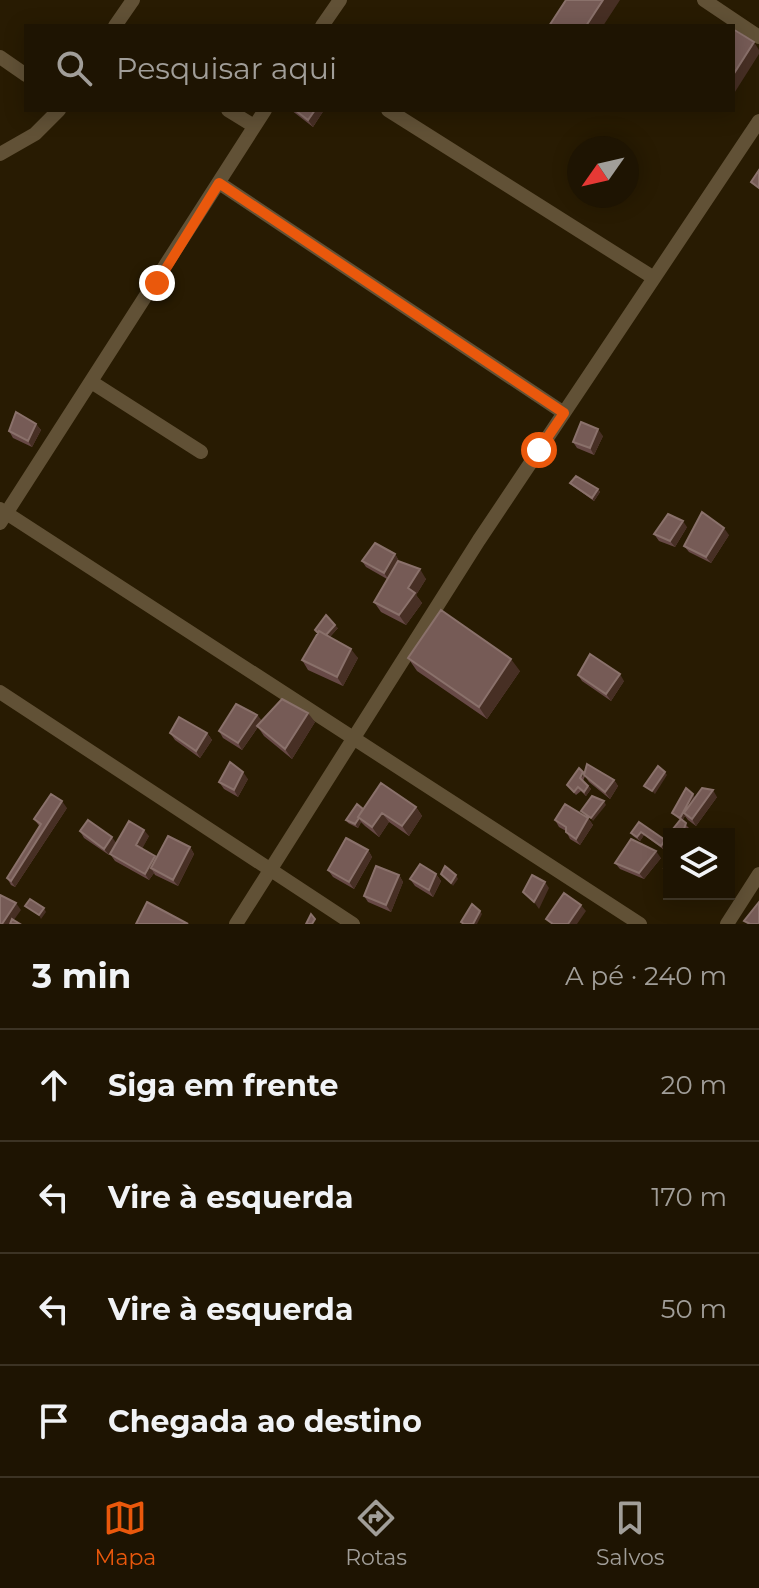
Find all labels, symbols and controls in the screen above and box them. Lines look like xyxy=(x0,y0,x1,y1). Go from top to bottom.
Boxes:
search box xyxy=(24,24,735,112)
icon: search xyxy=(52,46,96,90)
text: Pesquisar aqui xyxy=(116,50,337,87)
north arrow xyxy=(567,136,639,208)
route end xyxy=(139,265,175,301)
route start xyxy=(521,432,557,468)
map controls xyxy=(663,828,735,900)
button: layers xyxy=(663,828,735,900)
text: 3 min xyxy=(32,955,131,997)
text: A pé · 240 m xyxy=(565,960,727,992)
icon: ahead xyxy=(32,1063,76,1107)
text: Siga em frente xyxy=(108,1067,338,1104)
text: 20 m xyxy=(661,1069,727,1101)
icon: left xyxy=(32,1175,76,1219)
text: Vire à esquerda xyxy=(108,1179,353,1216)
text: 170 m xyxy=(651,1181,727,1213)
icon: left xyxy=(32,1287,76,1331)
text: Vire à esquerda xyxy=(108,1291,353,1328)
text: 50 m xyxy=(661,1293,727,1325)
icon: arrive xyxy=(32,1399,76,1443)
text: Chegada ao destino xyxy=(108,1403,422,1440)
tab: Mapa xyxy=(94,1496,156,1571)
tab: Rotas xyxy=(345,1496,407,1571)
tab: Salvos xyxy=(596,1496,665,1571)

